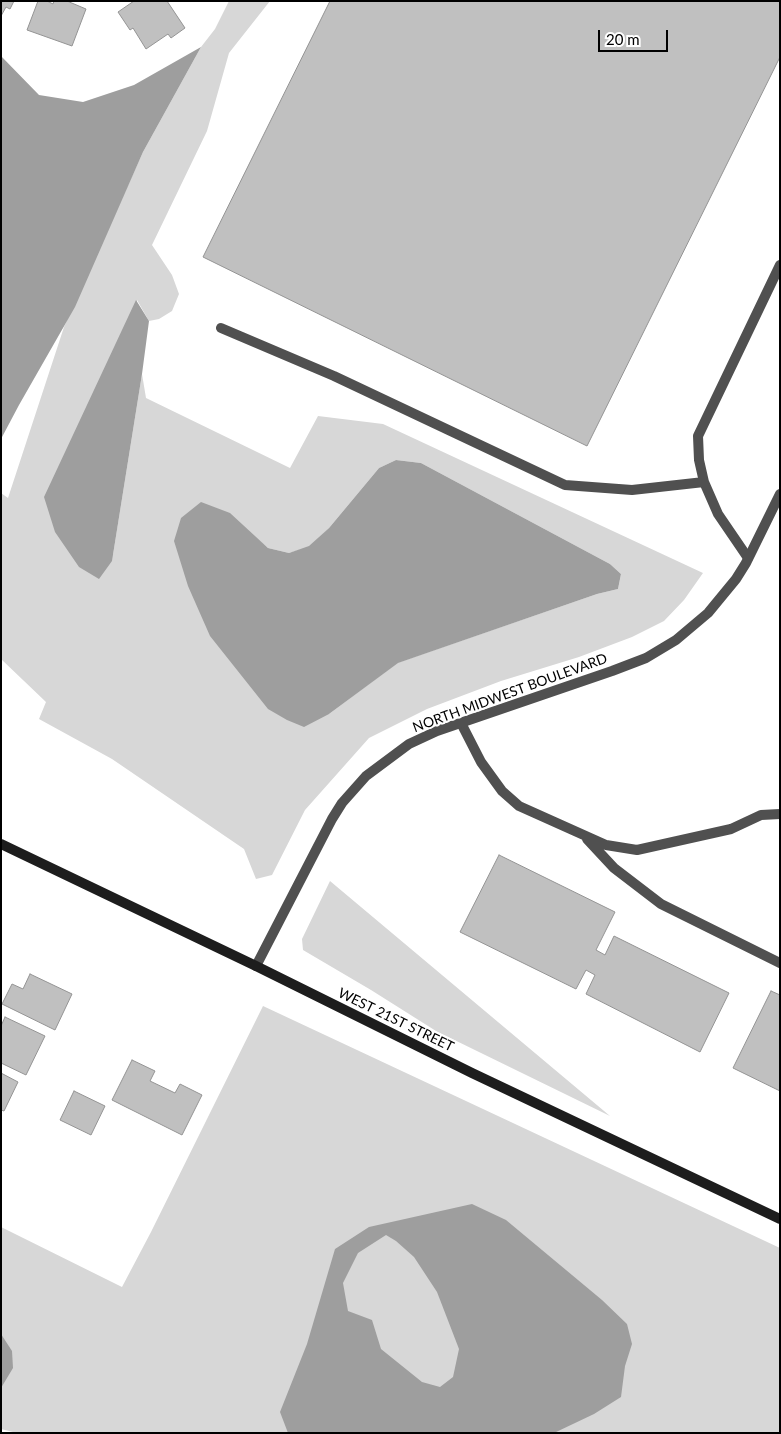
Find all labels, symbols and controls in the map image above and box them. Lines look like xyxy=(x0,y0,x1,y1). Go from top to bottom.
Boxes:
scale bar xyxy=(601,20,671,52)
text: 20 m xyxy=(606,30,640,48)
street label: NORTH MIDWEST BOULEVARD xyxy=(410,650,610,736)
street label: WEST 21ST STREET xyxy=(335,985,457,1055)

